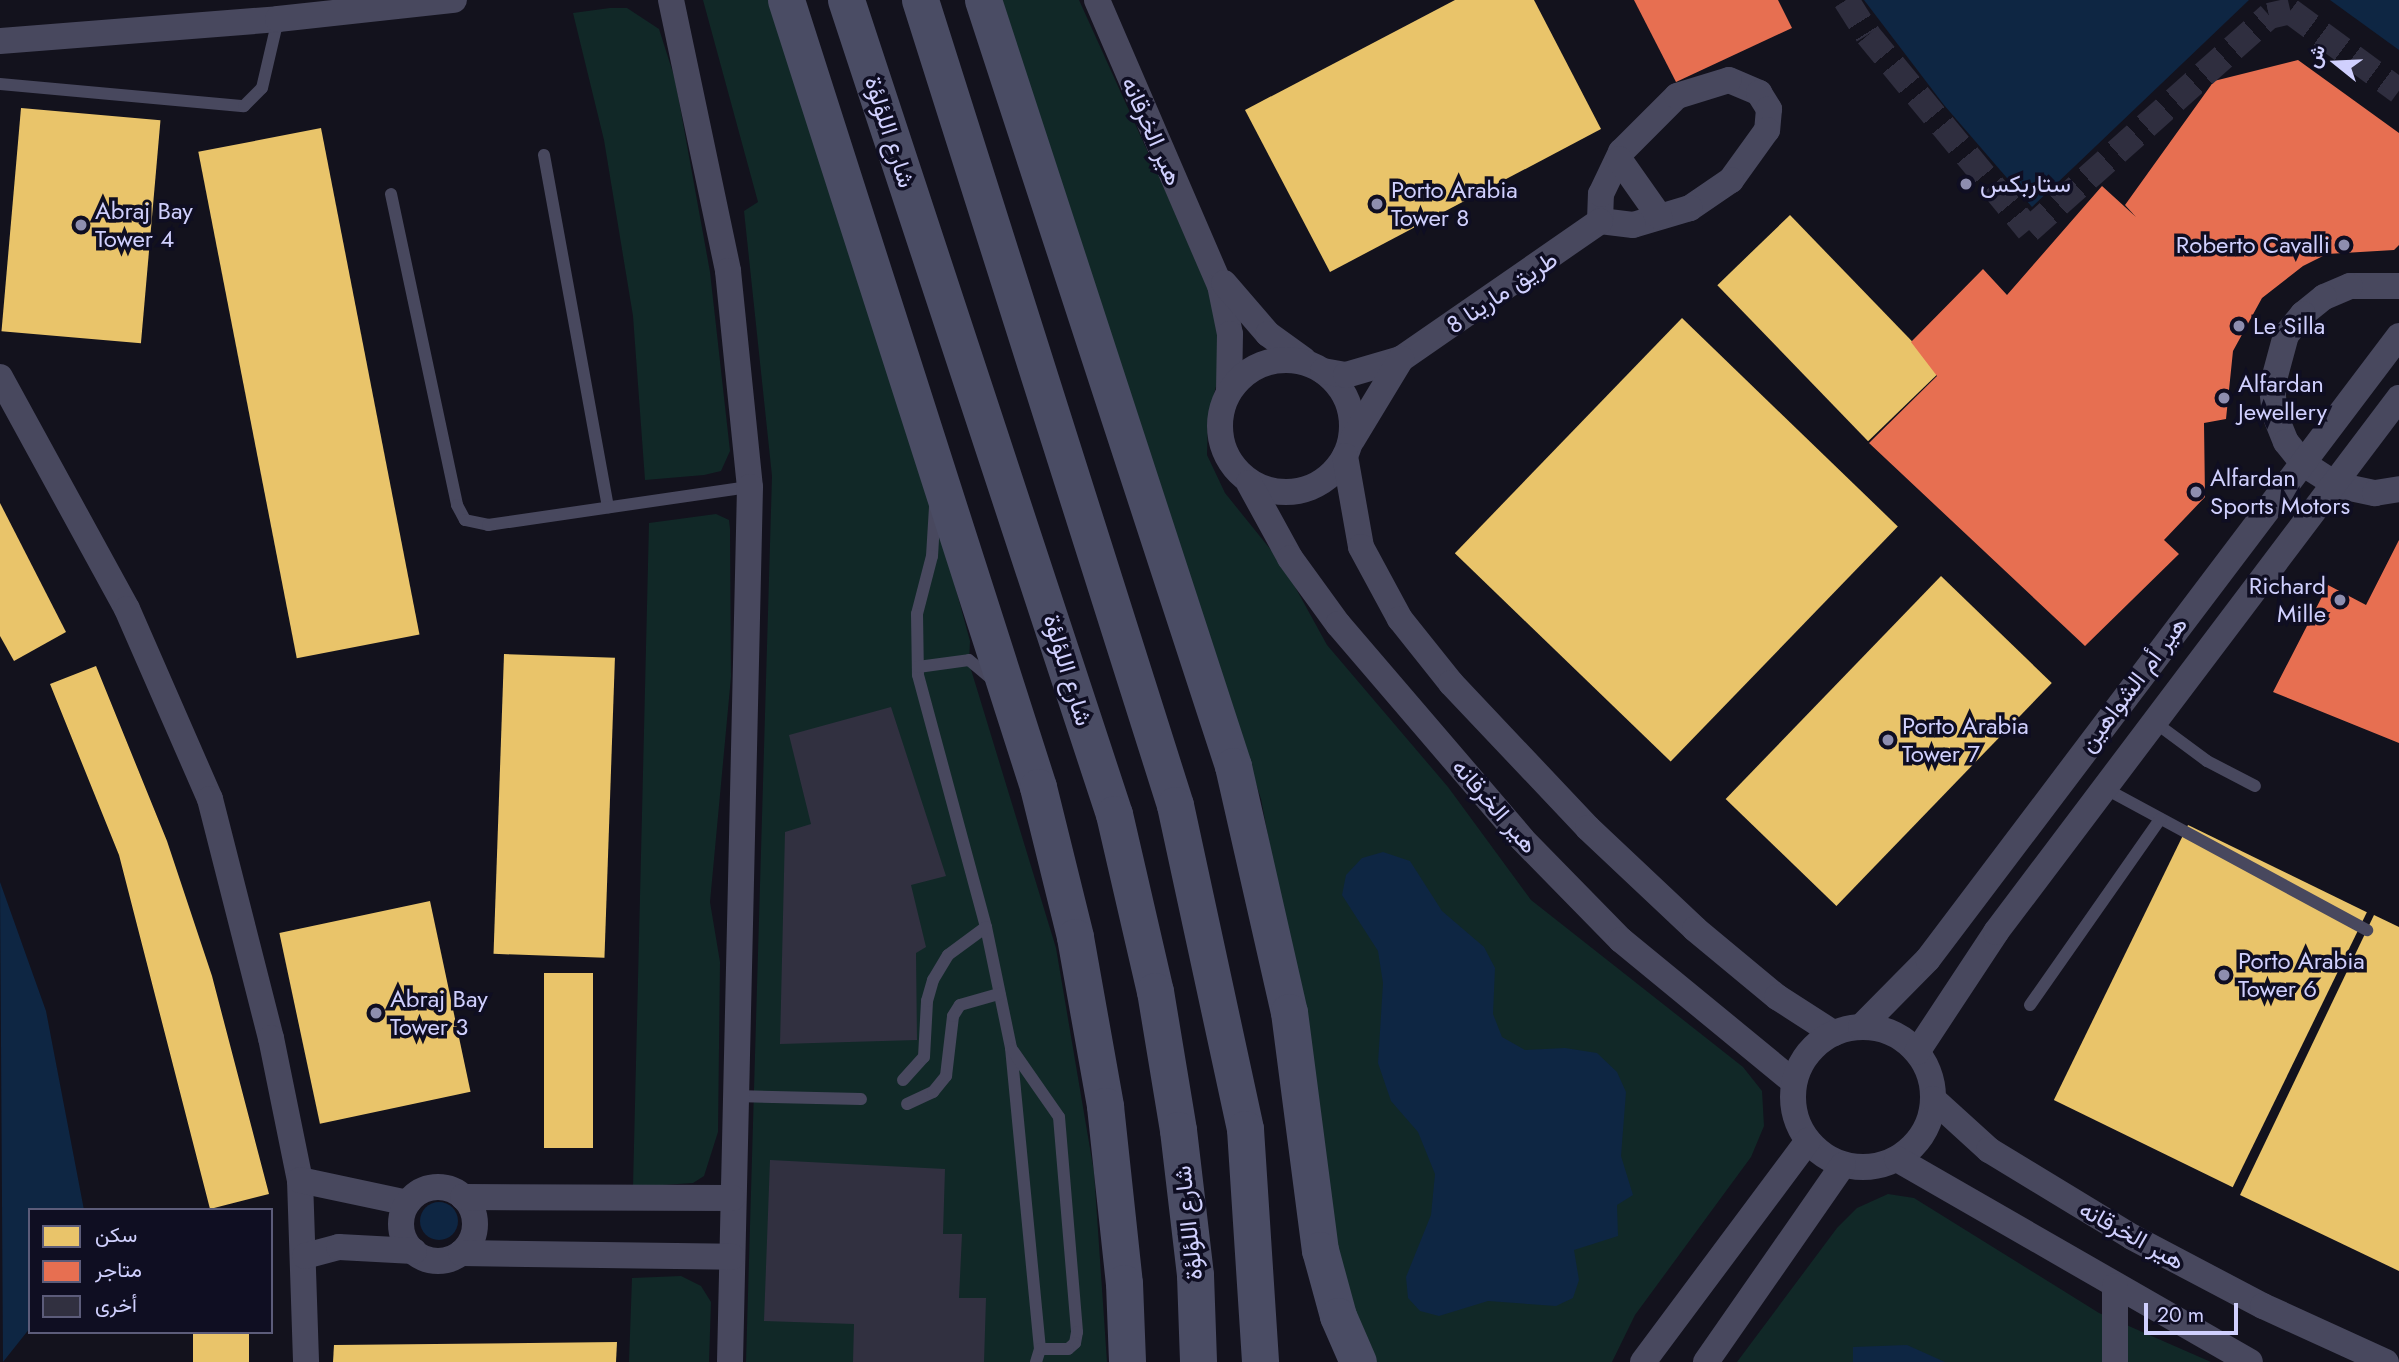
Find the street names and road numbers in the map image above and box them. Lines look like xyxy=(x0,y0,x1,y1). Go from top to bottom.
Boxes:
street label: هير الخرقانه xyxy=(1115,72,1189,190)
street label: شارع اللؤلؤة xyxy=(859,73,921,191)
street label: طريق مارينا 8 xyxy=(1441,244,1563,340)
street label: شارع اللؤلؤة xyxy=(1037,611,1099,729)
street label: هير أم الشواهين xyxy=(2073,611,2193,757)
street label: هير الخرقانه xyxy=(1446,753,1544,859)
street label: شارع اللؤلؤة xyxy=(1168,1164,1208,1282)
street label: هير الخرقانه xyxy=(2074,1194,2190,1276)

